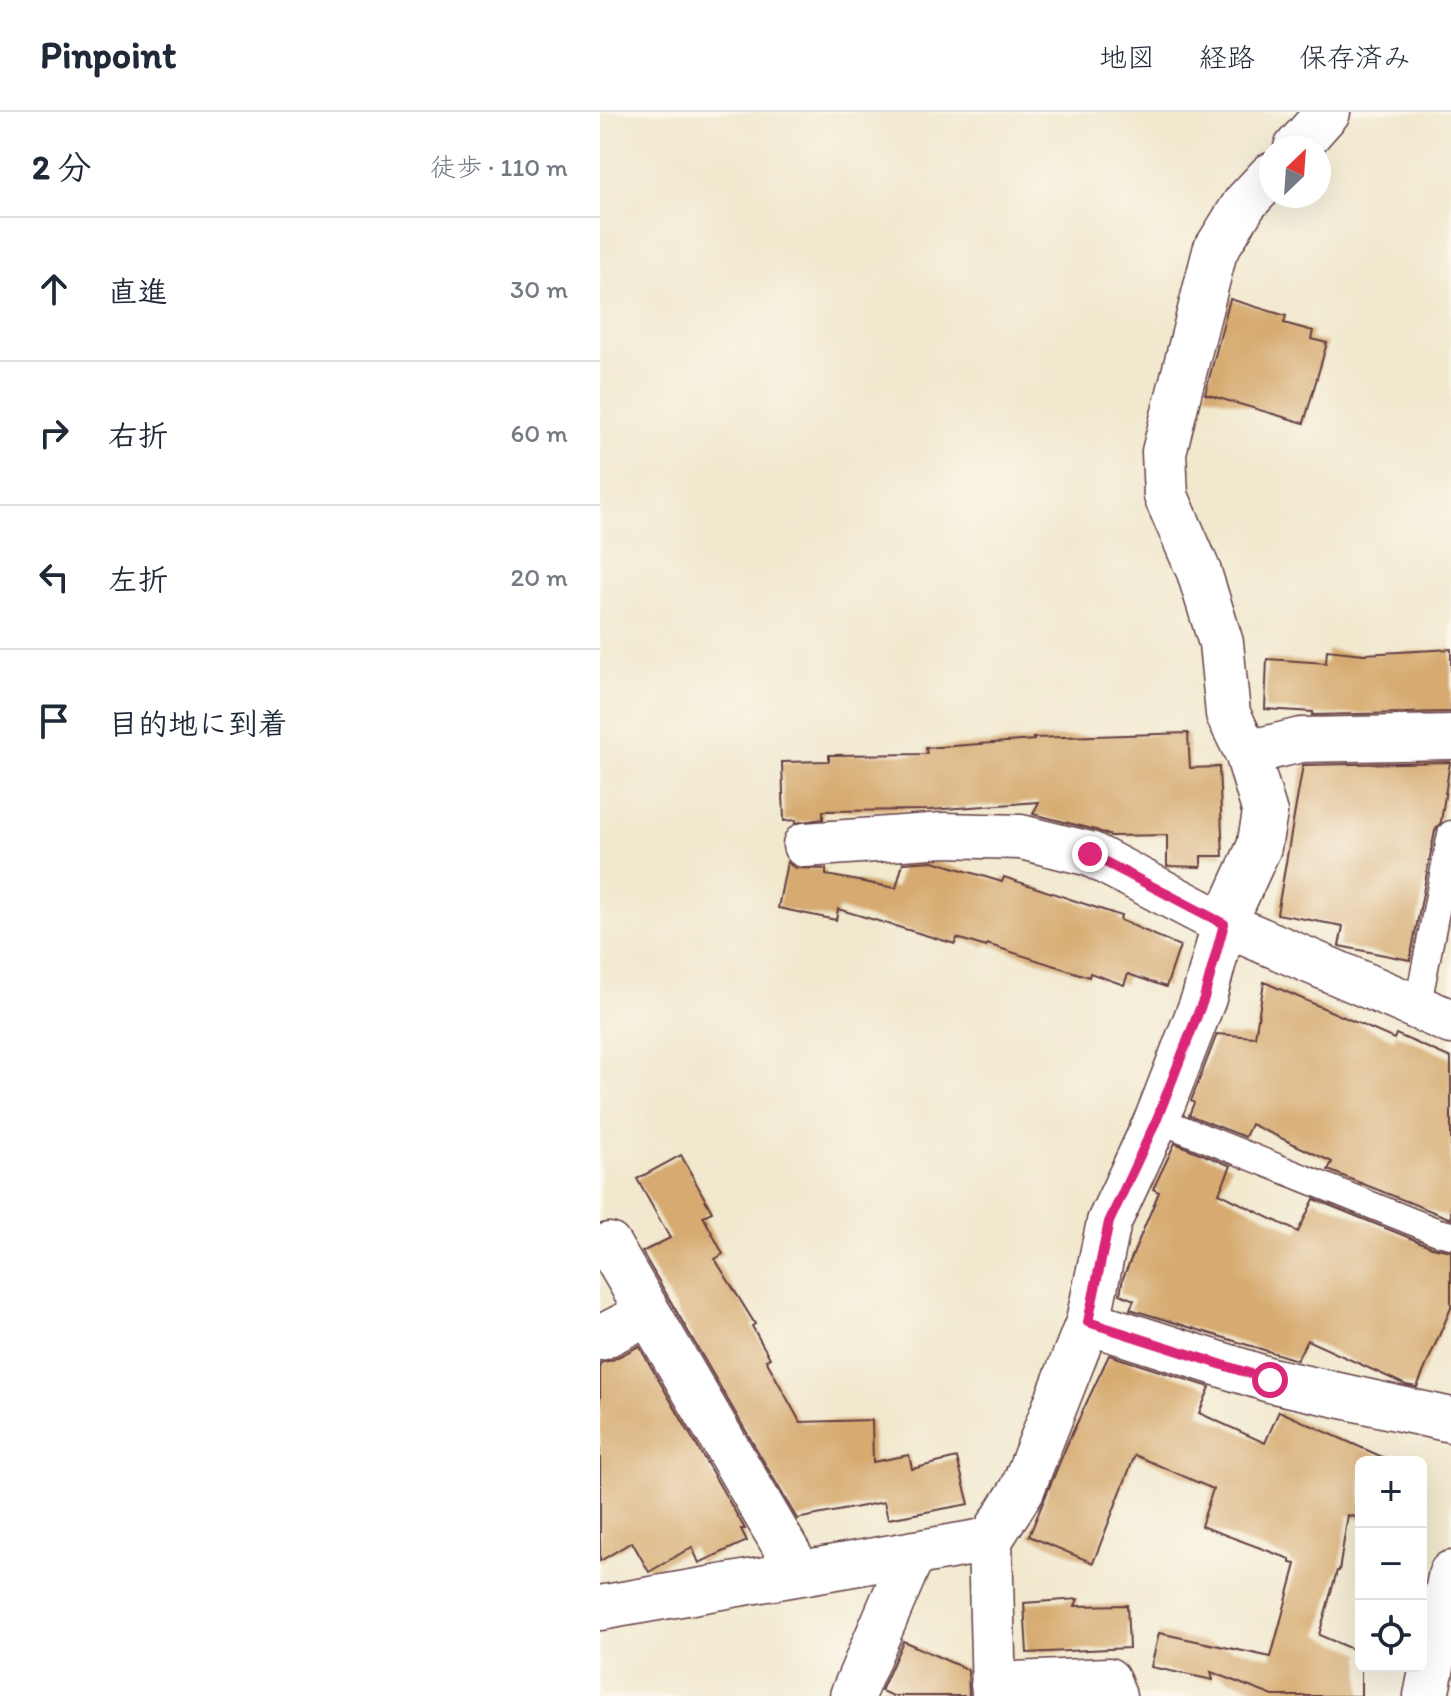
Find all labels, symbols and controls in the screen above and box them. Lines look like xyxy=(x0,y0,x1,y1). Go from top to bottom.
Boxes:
text: Pinpoint xyxy=(40,32,176,78)
text: 地図 xyxy=(1099,40,1155,74)
text: 経路 xyxy=(1199,40,1255,74)
text: 保存済み xyxy=(1299,40,1411,74)
north arrow xyxy=(1259,136,1331,208)
text: 2 分 xyxy=(32,147,92,188)
text: 徒歩 · 110 m xyxy=(430,151,568,183)
icon: ahead xyxy=(32,267,76,311)
text: 直進 xyxy=(108,273,168,310)
text: 30 m xyxy=(510,273,568,305)
icon: right xyxy=(32,411,76,455)
text: 右折 xyxy=(108,417,168,454)
text: 60 m xyxy=(511,417,568,449)
icon: left xyxy=(32,555,76,599)
text: 左折 xyxy=(108,561,168,598)
text: 20 m xyxy=(511,561,568,593)
icon: arrive xyxy=(32,699,76,743)
text: 目的地に到着 xyxy=(108,705,288,742)
route end xyxy=(1072,836,1108,872)
route start xyxy=(1252,1362,1288,1398)
map controls xyxy=(1355,1456,1427,1672)
button: + xyxy=(1355,1456,1427,1528)
button: − xyxy=(1355,1528,1427,1600)
button: locate xyxy=(1355,1600,1427,1672)

